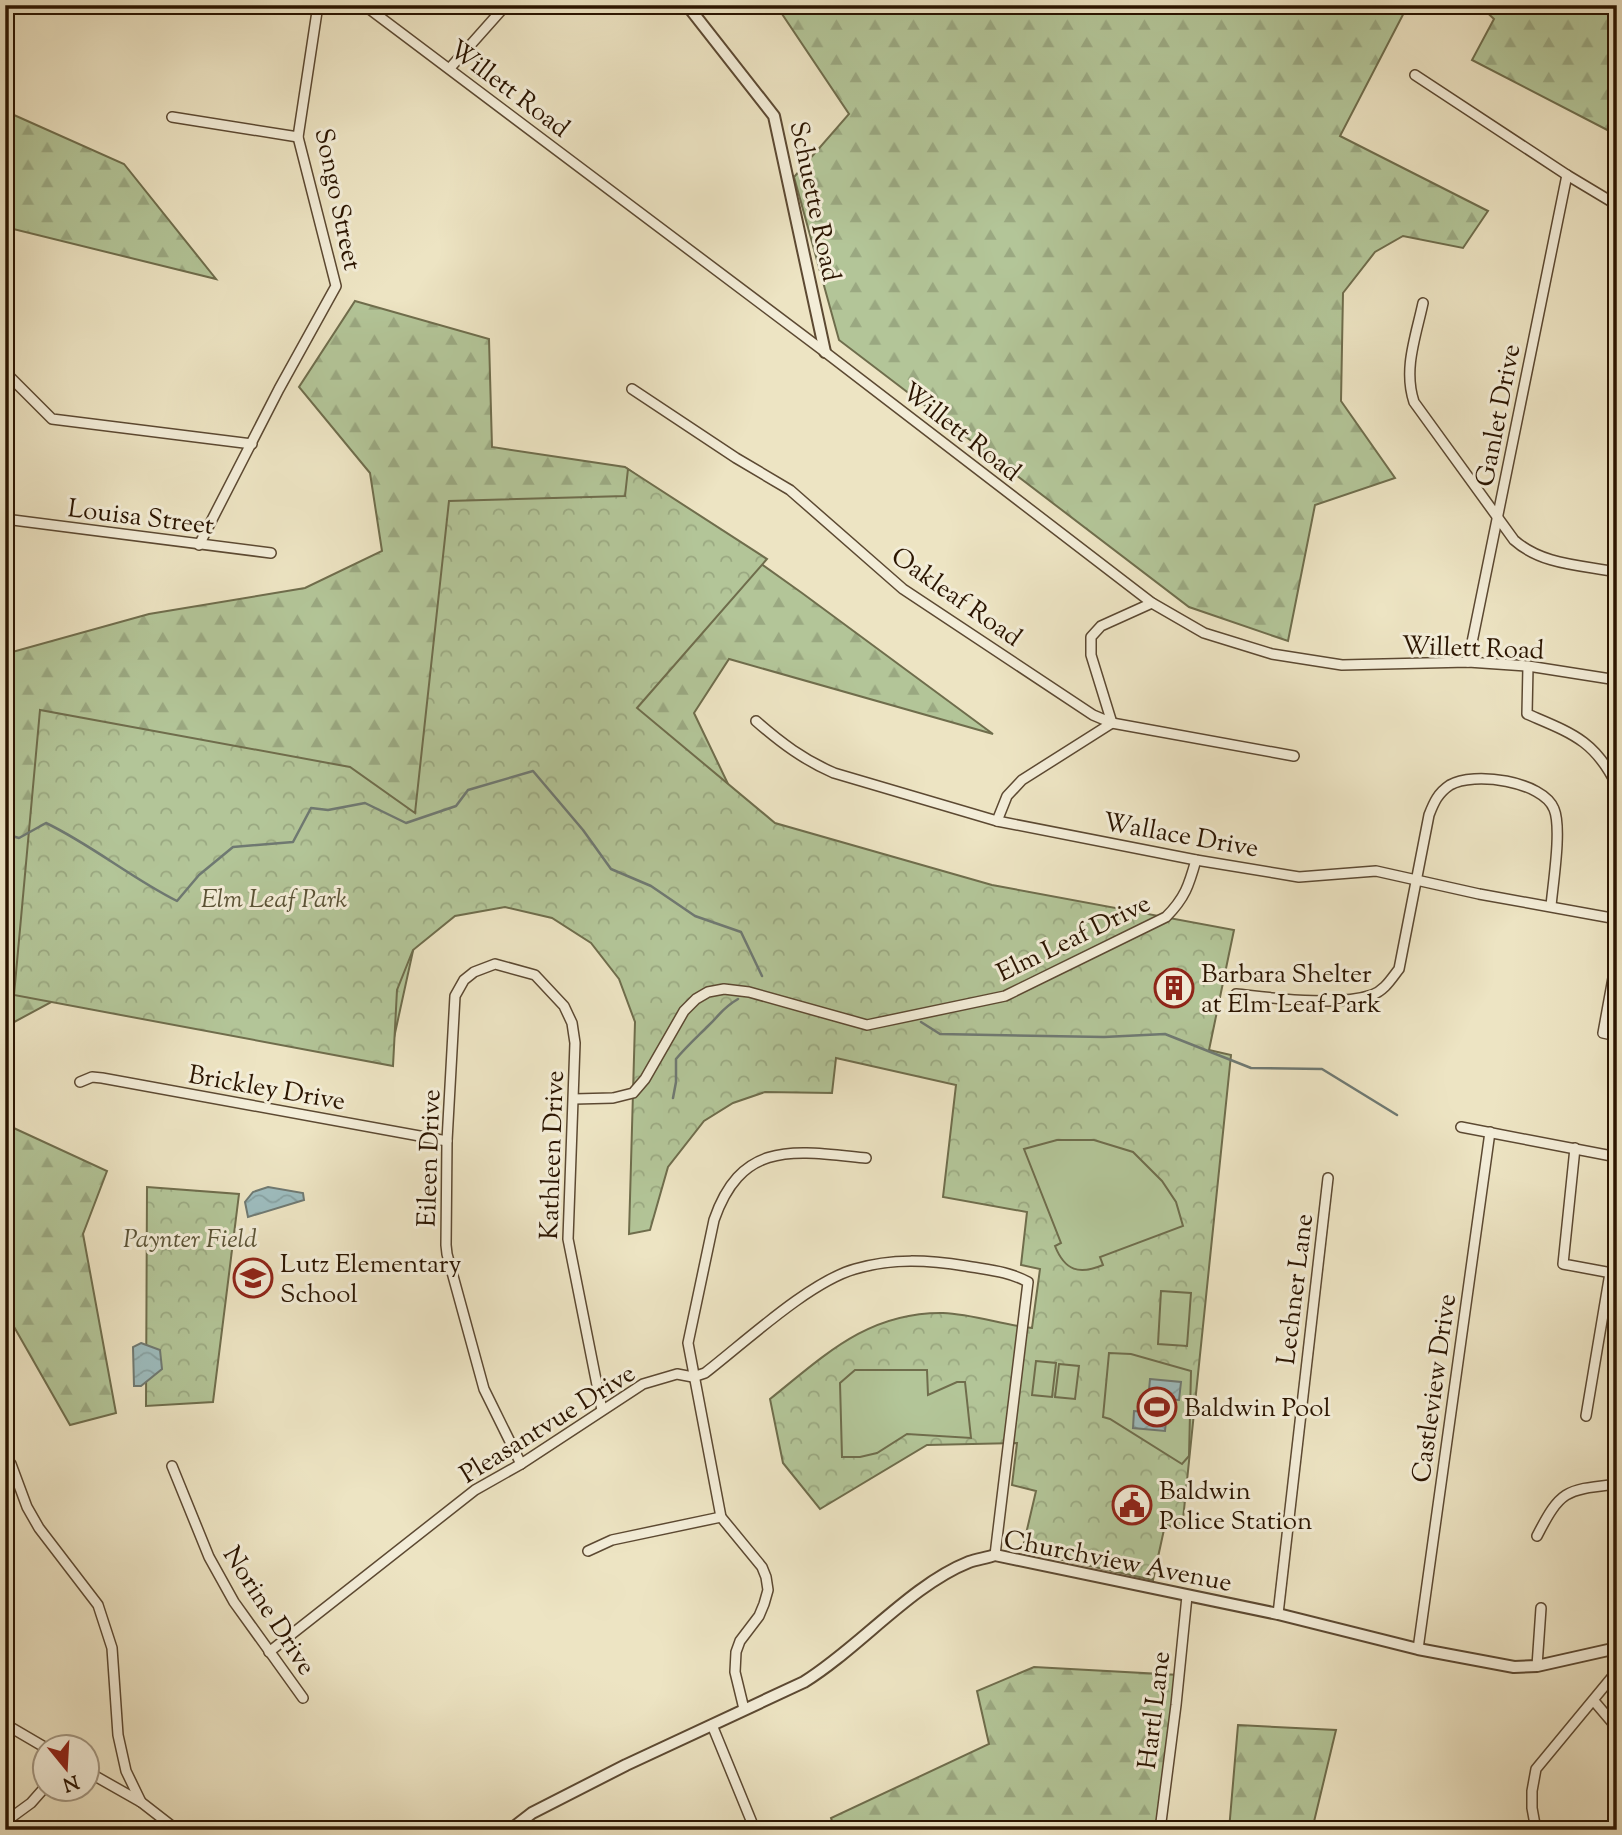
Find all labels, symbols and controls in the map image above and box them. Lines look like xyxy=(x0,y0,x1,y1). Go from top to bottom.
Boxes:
street label: Willett Road xyxy=(440,32,577,148)
street label: Schuette Road xyxy=(779,118,849,285)
street label: Songo Street xyxy=(303,125,370,274)
street label: Ganlet Drive xyxy=(1467,341,1531,490)
street label: Willett Road xyxy=(893,374,1028,492)
street label: Louisa Street xyxy=(65,491,216,546)
street label: Oakleaf Road xyxy=(883,539,1029,657)
street label: Willett Road xyxy=(1401,629,1545,670)
street label: Wallace Drive xyxy=(1100,805,1261,868)
park label: Elm Leaf Park xyxy=(201,882,348,919)
street label: Elm Leaf Drive xyxy=(991,886,1157,992)
place label: Barbara Shelter at Elm Leaf Park xyxy=(1201,957,1381,1024)
building icon: Barbara Shelter at Elm Leaf Park xyxy=(1153,967,1195,1009)
street label: Brickley Drive xyxy=(185,1057,348,1121)
street label: Kathleen Drive xyxy=(532,1070,575,1240)
street label: Eileen Drive xyxy=(410,1089,451,1228)
street label: Lechner Lane xyxy=(1269,1212,1324,1367)
park label: Paynter Field xyxy=(123,1222,257,1259)
place label: Lutz Elementary School xyxy=(280,1247,461,1314)
school or university icon: Lutz Elementary School xyxy=(232,1257,274,1299)
street label: Castleview Drive xyxy=(1404,1291,1467,1485)
street label: Pleasantvue Drive xyxy=(453,1356,643,1494)
sports icon: Baldwin Pool xyxy=(1136,1386,1178,1428)
place label: Baldwin Pool xyxy=(1184,1391,1331,1428)
place label: Baldwin Police Station xyxy=(1159,1474,1312,1541)
public building icon: Baldwin Police Station xyxy=(1111,1484,1153,1526)
street label: Churchview Avenue xyxy=(1000,1522,1235,1603)
street label: Norine Drive xyxy=(212,1540,323,1683)
street label: Hartl Lane xyxy=(1130,1649,1181,1771)
north arrow xyxy=(32,1734,102,1804)
text: N xyxy=(59,1767,82,1797)

